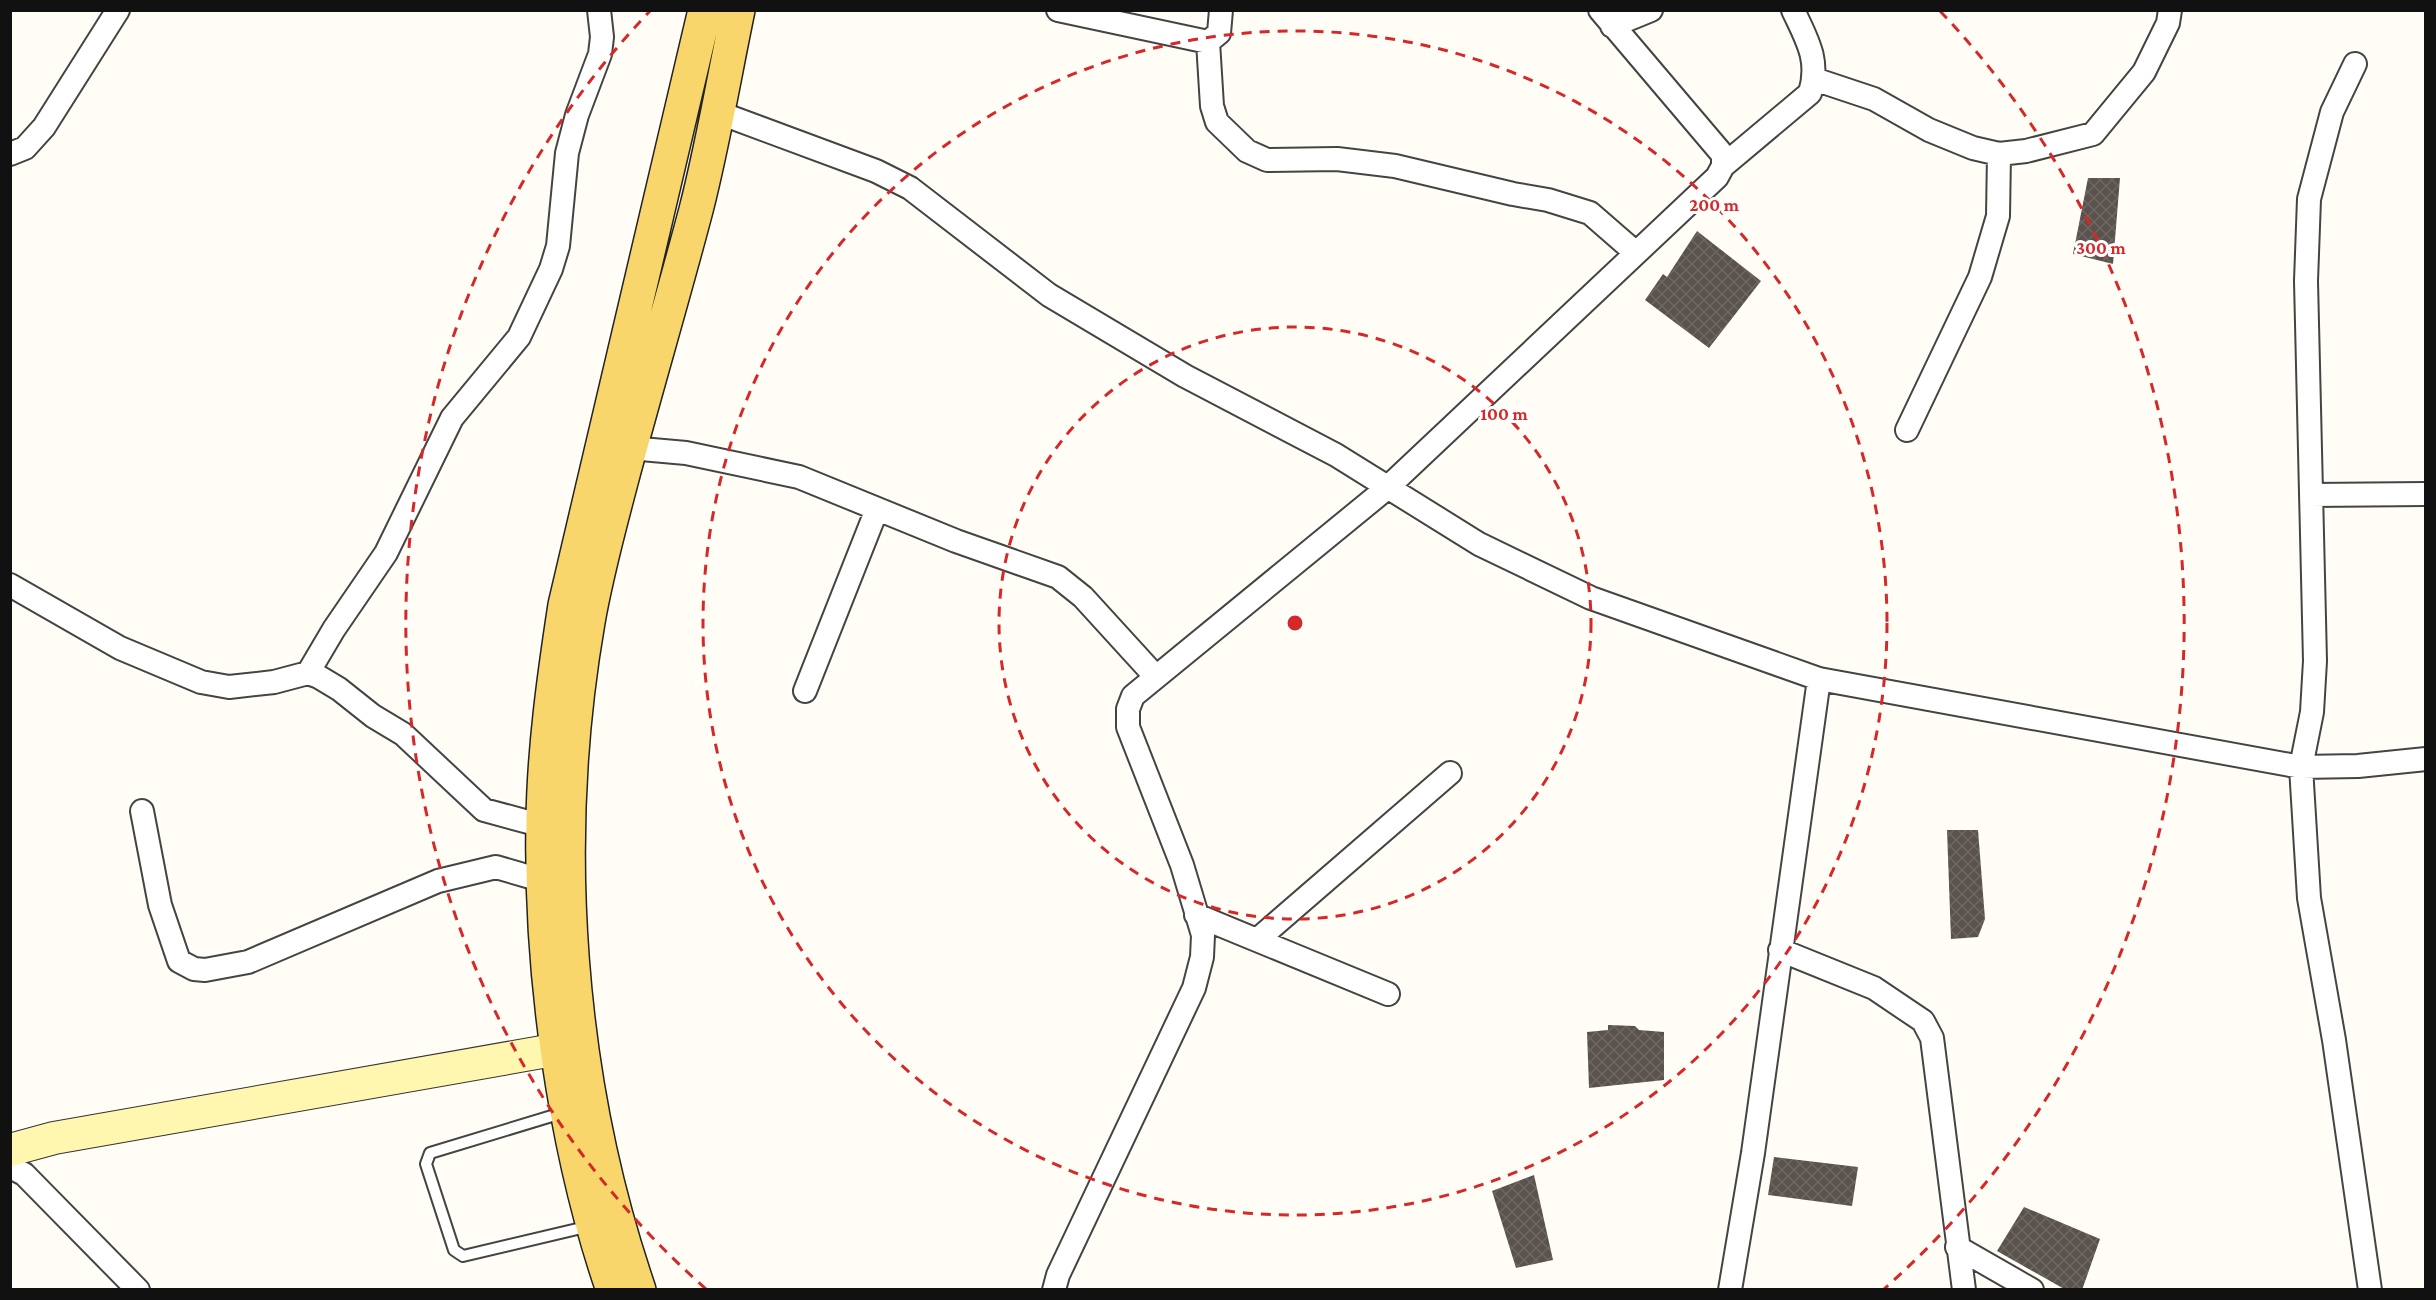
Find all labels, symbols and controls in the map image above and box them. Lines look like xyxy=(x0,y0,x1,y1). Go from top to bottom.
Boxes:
text: 200 m xyxy=(1689,195,1740,215)
text: 300 m xyxy=(2076,238,2126,258)
text: 100 m xyxy=(1480,404,1528,424)
centre of rings xyxy=(1285,613,1305,633)

